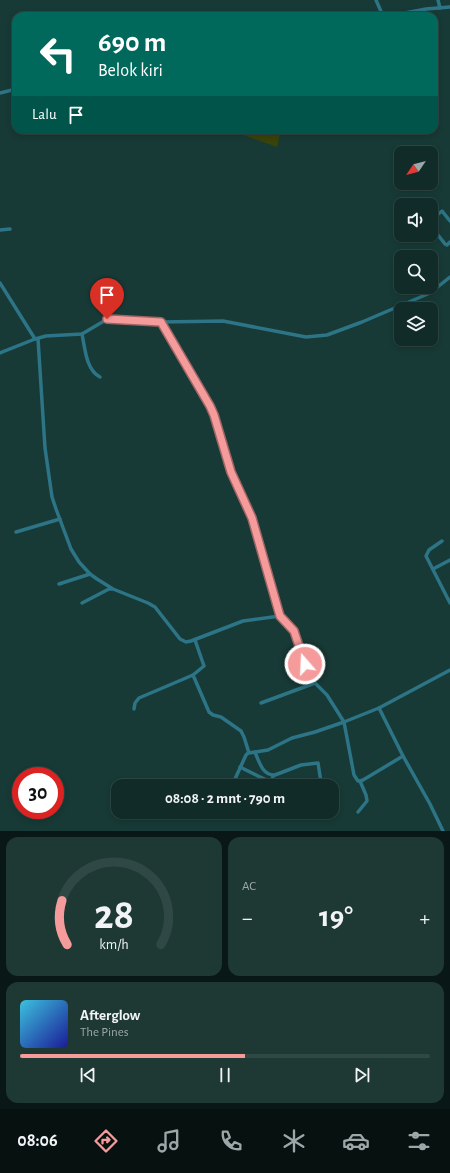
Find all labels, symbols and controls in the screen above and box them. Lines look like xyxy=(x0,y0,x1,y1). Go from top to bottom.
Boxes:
icon: left xyxy=(32,28,84,80)
text: 690 m xyxy=(98,29,166,57)
text: Belok kiri xyxy=(98,62,163,80)
icon: arrive xyxy=(65,104,87,126)
text: Lalu xyxy=(32,107,57,122)
north arrow xyxy=(394,146,438,190)
map controls xyxy=(394,146,438,346)
button: sound xyxy=(394,198,438,242)
button: search xyxy=(394,250,438,294)
pin xyxy=(90,278,124,319)
icon: arrive xyxy=(96,284,118,306)
button: layers xyxy=(394,302,438,346)
position arrow xyxy=(284,643,326,685)
speed limit sign: 30 xyxy=(12,767,64,819)
text: 08:08 · 2 mnt · 790 m xyxy=(165,791,285,806)
text: AC xyxy=(242,880,256,893)
text: 28 xyxy=(94,894,134,935)
text: 19° xyxy=(319,902,353,932)
text: − xyxy=(242,907,253,929)
text: + xyxy=(419,907,430,929)
text: km/h xyxy=(99,937,129,951)
text: Afterglow xyxy=(80,1008,140,1023)
text: The Pines xyxy=(80,1026,129,1039)
icon: previous xyxy=(77,1064,99,1086)
icon: pause xyxy=(214,1064,236,1086)
icon: next xyxy=(351,1064,373,1086)
icon: directions xyxy=(92,1127,120,1155)
icon: music xyxy=(155,1127,183,1155)
icon: phone xyxy=(217,1127,245,1155)
icon: climate xyxy=(280,1127,308,1155)
icon: car xyxy=(342,1127,370,1155)
icon: filters xyxy=(405,1127,433,1155)
text: 08:06 xyxy=(17,1132,58,1150)

